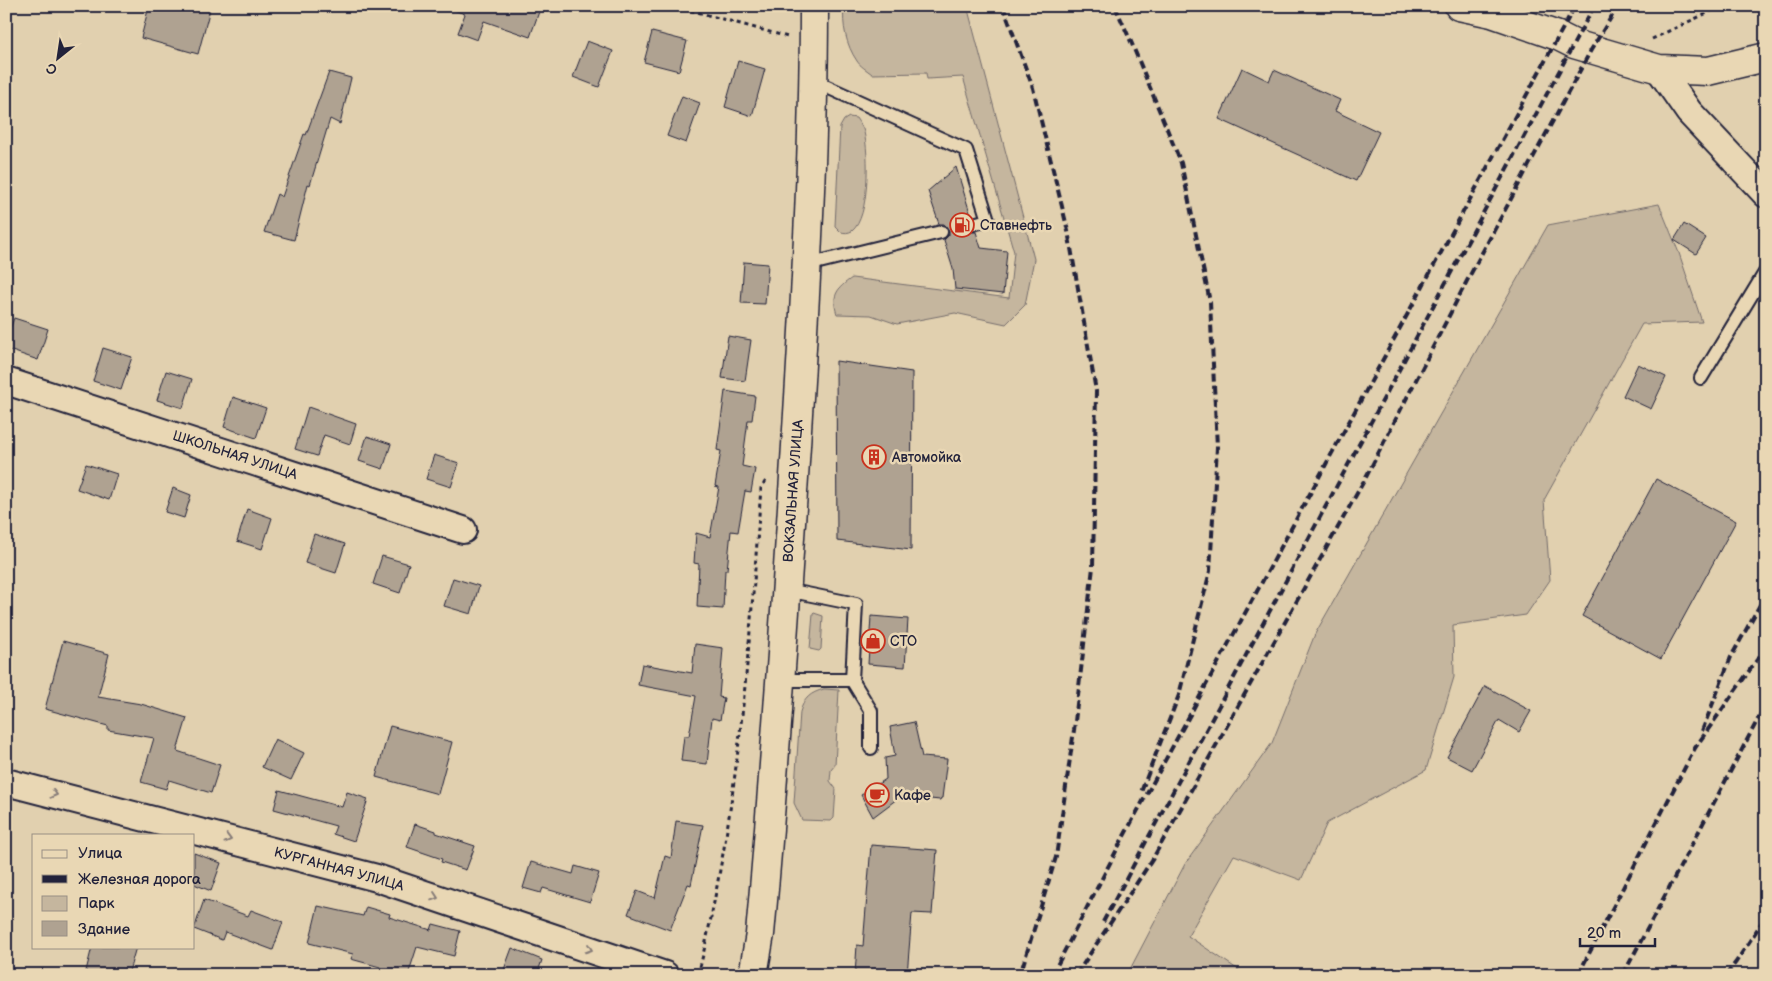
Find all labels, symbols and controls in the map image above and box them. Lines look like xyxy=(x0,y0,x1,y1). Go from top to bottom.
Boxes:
north arrow xyxy=(32,32,82,82)
text: С xyxy=(43,59,60,79)
fuel station icon: Ставнефть xyxy=(949,212,975,238)
place label: Ставнефть xyxy=(980,217,1052,234)
street label: ВОКЗАЛЬНАЯ УЛИЦА xyxy=(780,419,806,563)
street label: ШКОЛЬНАЯ УЛИЦА xyxy=(170,427,300,483)
building icon: Автомойка xyxy=(861,444,887,470)
place label: Автомойка xyxy=(891,449,962,466)
shop icon: СТО xyxy=(860,628,886,654)
place label: СТО xyxy=(890,633,917,650)
cafe icon: Кафе xyxy=(864,782,890,808)
place label: Кафе xyxy=(894,787,931,804)
one-way arrow xyxy=(49,788,58,799)
one-way arrow xyxy=(223,833,232,844)
legend xyxy=(32,834,195,948)
street label: КУРГАННАЯ УЛИЦА xyxy=(272,843,406,895)
text: Улица xyxy=(78,844,123,863)
text: Железная дорога xyxy=(78,870,201,889)
one-way arrow xyxy=(430,892,438,902)
text: Парк xyxy=(78,894,115,913)
scale bar xyxy=(1580,916,1654,948)
text: Здание xyxy=(78,920,130,939)
text: 20 m xyxy=(1587,924,1621,943)
one-way arrow xyxy=(584,943,592,953)

